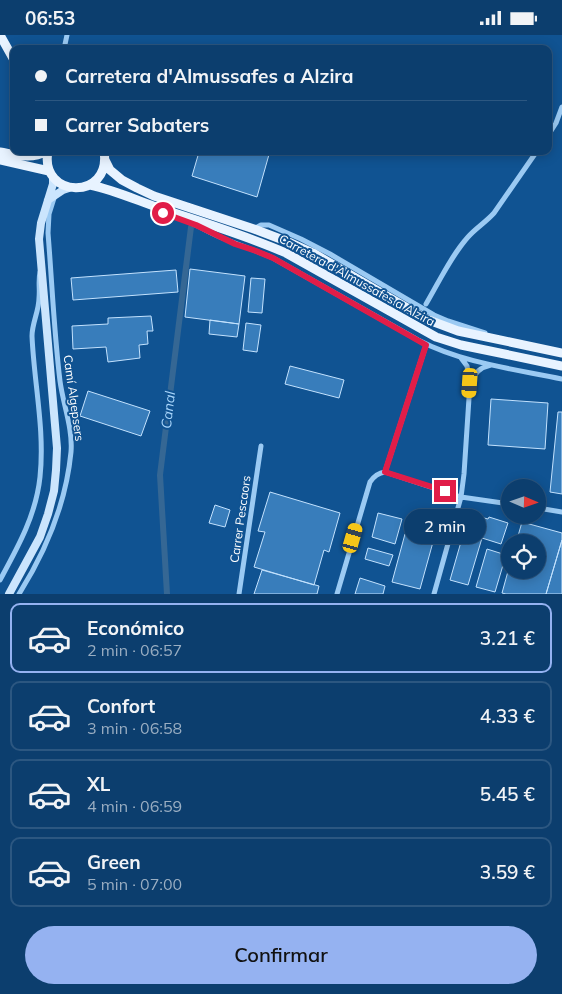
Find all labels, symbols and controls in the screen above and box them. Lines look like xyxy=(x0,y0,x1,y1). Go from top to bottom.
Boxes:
text: 06:53 xyxy=(25,6,75,30)
text: Carretera d'Almussafes a Alzira xyxy=(65,64,354,88)
text: Carrer Sabaters xyxy=(65,113,209,137)
route start xyxy=(152,202,174,224)
street label: Carretera d'Almussafes a Alzira xyxy=(276,231,438,329)
street label: Camí Algepsers xyxy=(61,354,87,442)
car xyxy=(461,368,478,398)
water label: Canal xyxy=(157,390,179,430)
street label: Carrer Pescaors xyxy=(226,474,254,564)
north arrow xyxy=(501,479,546,524)
map controls xyxy=(501,479,546,579)
route end xyxy=(434,480,456,502)
callout: 2 min xyxy=(404,509,486,543)
text: 2 min xyxy=(424,516,466,536)
car xyxy=(341,522,364,554)
button: locate xyxy=(501,534,546,579)
icon: car xyxy=(27,616,72,661)
text: Económico xyxy=(87,616,184,640)
text: 3.21 € xyxy=(480,626,535,650)
text: 2 min · 06:57 xyxy=(87,640,182,660)
icon: car xyxy=(27,694,72,739)
text: Confort xyxy=(87,694,155,718)
text: 4.33 € xyxy=(480,704,535,728)
text: 3 min · 06:58 xyxy=(87,718,182,738)
icon: car xyxy=(27,772,72,817)
text: XL xyxy=(87,772,110,796)
text: 5.45 € xyxy=(480,782,535,806)
text: 4 min · 06:59 xyxy=(87,796,182,816)
icon: car xyxy=(27,850,72,895)
text: Green xyxy=(87,850,141,874)
text: 3.59 € xyxy=(480,860,535,884)
text: 5 min · 07:00 xyxy=(87,874,182,894)
button: Confirmar xyxy=(25,926,537,984)

